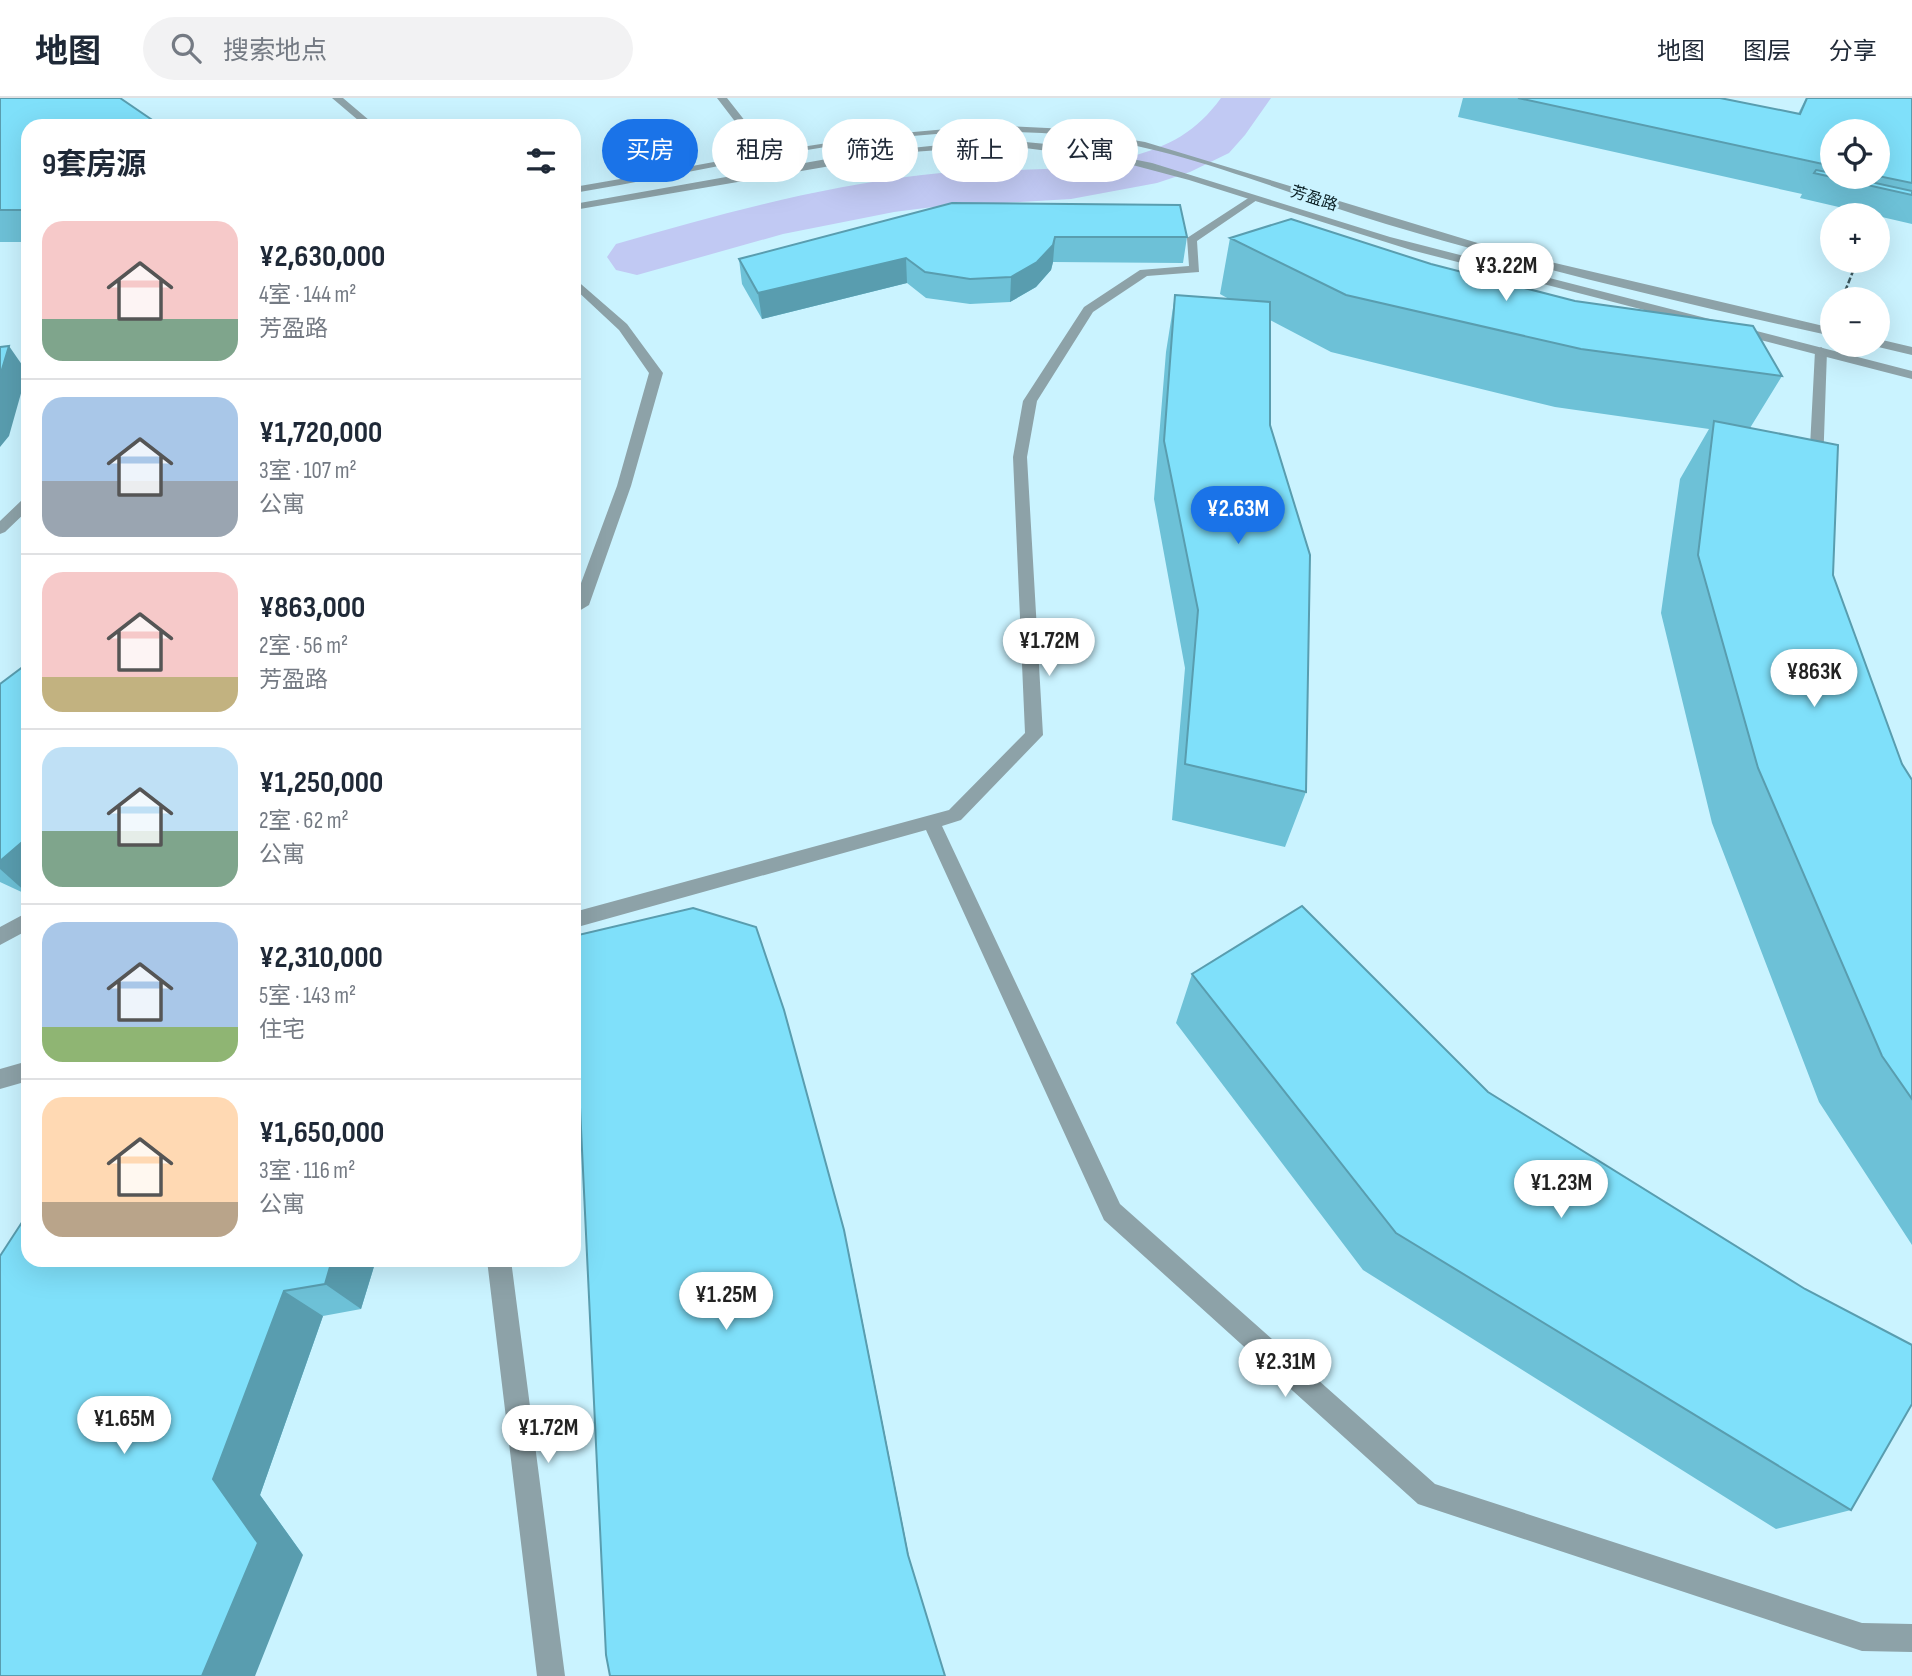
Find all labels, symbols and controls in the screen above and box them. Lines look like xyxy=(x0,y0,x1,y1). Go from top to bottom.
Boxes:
search box xyxy=(143,17,633,80)
icon: search xyxy=(167,29,205,67)
text: 地图 xyxy=(35,32,101,72)
text: 搜索地点 xyxy=(223,36,327,67)
text: 地图 xyxy=(1657,37,1705,66)
text: 图层 xyxy=(1743,37,1791,66)
text: 分享 xyxy=(1829,37,1877,66)
chip: 买房 xyxy=(602,119,698,182)
chip: 租房 xyxy=(712,119,808,182)
chip: 筛选 xyxy=(822,119,918,182)
chip: 新上 xyxy=(932,119,1028,182)
chip: 公寓 xyxy=(1042,119,1138,182)
map controls xyxy=(1820,119,1890,357)
button: locate xyxy=(1820,119,1890,189)
icon: filters xyxy=(522,142,560,180)
text: 9套房源 xyxy=(42,147,146,183)
street label: 芳盈路 xyxy=(1288,183,1340,215)
button: + xyxy=(1820,203,1890,273)
text: ¥2,630,000 xyxy=(259,239,385,275)
pin: ¥3.22M xyxy=(1449,244,1563,303)
icon: home xyxy=(98,249,182,333)
text: ¥3.22M xyxy=(1475,252,1537,280)
text: 4室 · 144 m² xyxy=(259,281,356,309)
button: − xyxy=(1820,287,1890,357)
text: 芳盈路 xyxy=(259,315,328,343)
text: ¥1,720,000 xyxy=(259,415,382,451)
icon: home xyxy=(98,425,182,509)
text: 3室 · 107 m² xyxy=(259,457,357,485)
pin: ¥2.63M xyxy=(1181,486,1295,546)
text: 公寓 xyxy=(259,491,305,519)
text: ¥2.63M xyxy=(1207,495,1269,523)
text: ¥863,000 xyxy=(259,590,365,626)
icon: home xyxy=(98,600,182,684)
pin: ¥1.72M xyxy=(992,618,1106,678)
text: ¥1.72M xyxy=(1019,627,1079,655)
text: 2室 · 56 m² xyxy=(259,632,348,660)
pin: ¥863K xyxy=(1765,650,1863,709)
text: ¥863K xyxy=(1786,658,1842,686)
text: 芳盈路 xyxy=(259,666,328,694)
text: ¥1,250,000 xyxy=(259,765,383,801)
icon: home xyxy=(98,775,182,859)
text: 2室 · 62 m² xyxy=(259,807,349,835)
text: 公寓 xyxy=(259,841,305,869)
text: ¥2,310,000 xyxy=(259,940,383,976)
icon: home xyxy=(98,950,182,1034)
text: 5室 · 143 m² xyxy=(259,982,356,1010)
text: 住宅 xyxy=(259,1016,305,1044)
text: ¥1,650,000 xyxy=(259,1115,384,1151)
icon: home xyxy=(98,1125,182,1209)
text: 3室 · 116 m² xyxy=(259,1157,355,1185)
pin: ¥1.23M xyxy=(1504,1160,1618,1220)
text: ¥1.23M xyxy=(1530,1169,1592,1197)
text: 公寓 xyxy=(259,1191,305,1219)
pin: ¥1.25M xyxy=(669,1272,783,1332)
text: ¥1.25M xyxy=(695,1281,757,1309)
pin: ¥2.31M xyxy=(1228,1340,1342,1399)
text: ¥2.31M xyxy=(1255,1348,1315,1376)
pin: ¥1.65M xyxy=(67,1396,181,1456)
text: ¥1.65M xyxy=(93,1405,155,1433)
pin: ¥1.72M xyxy=(491,1406,605,1465)
text: ¥1.72M xyxy=(518,1414,578,1442)

